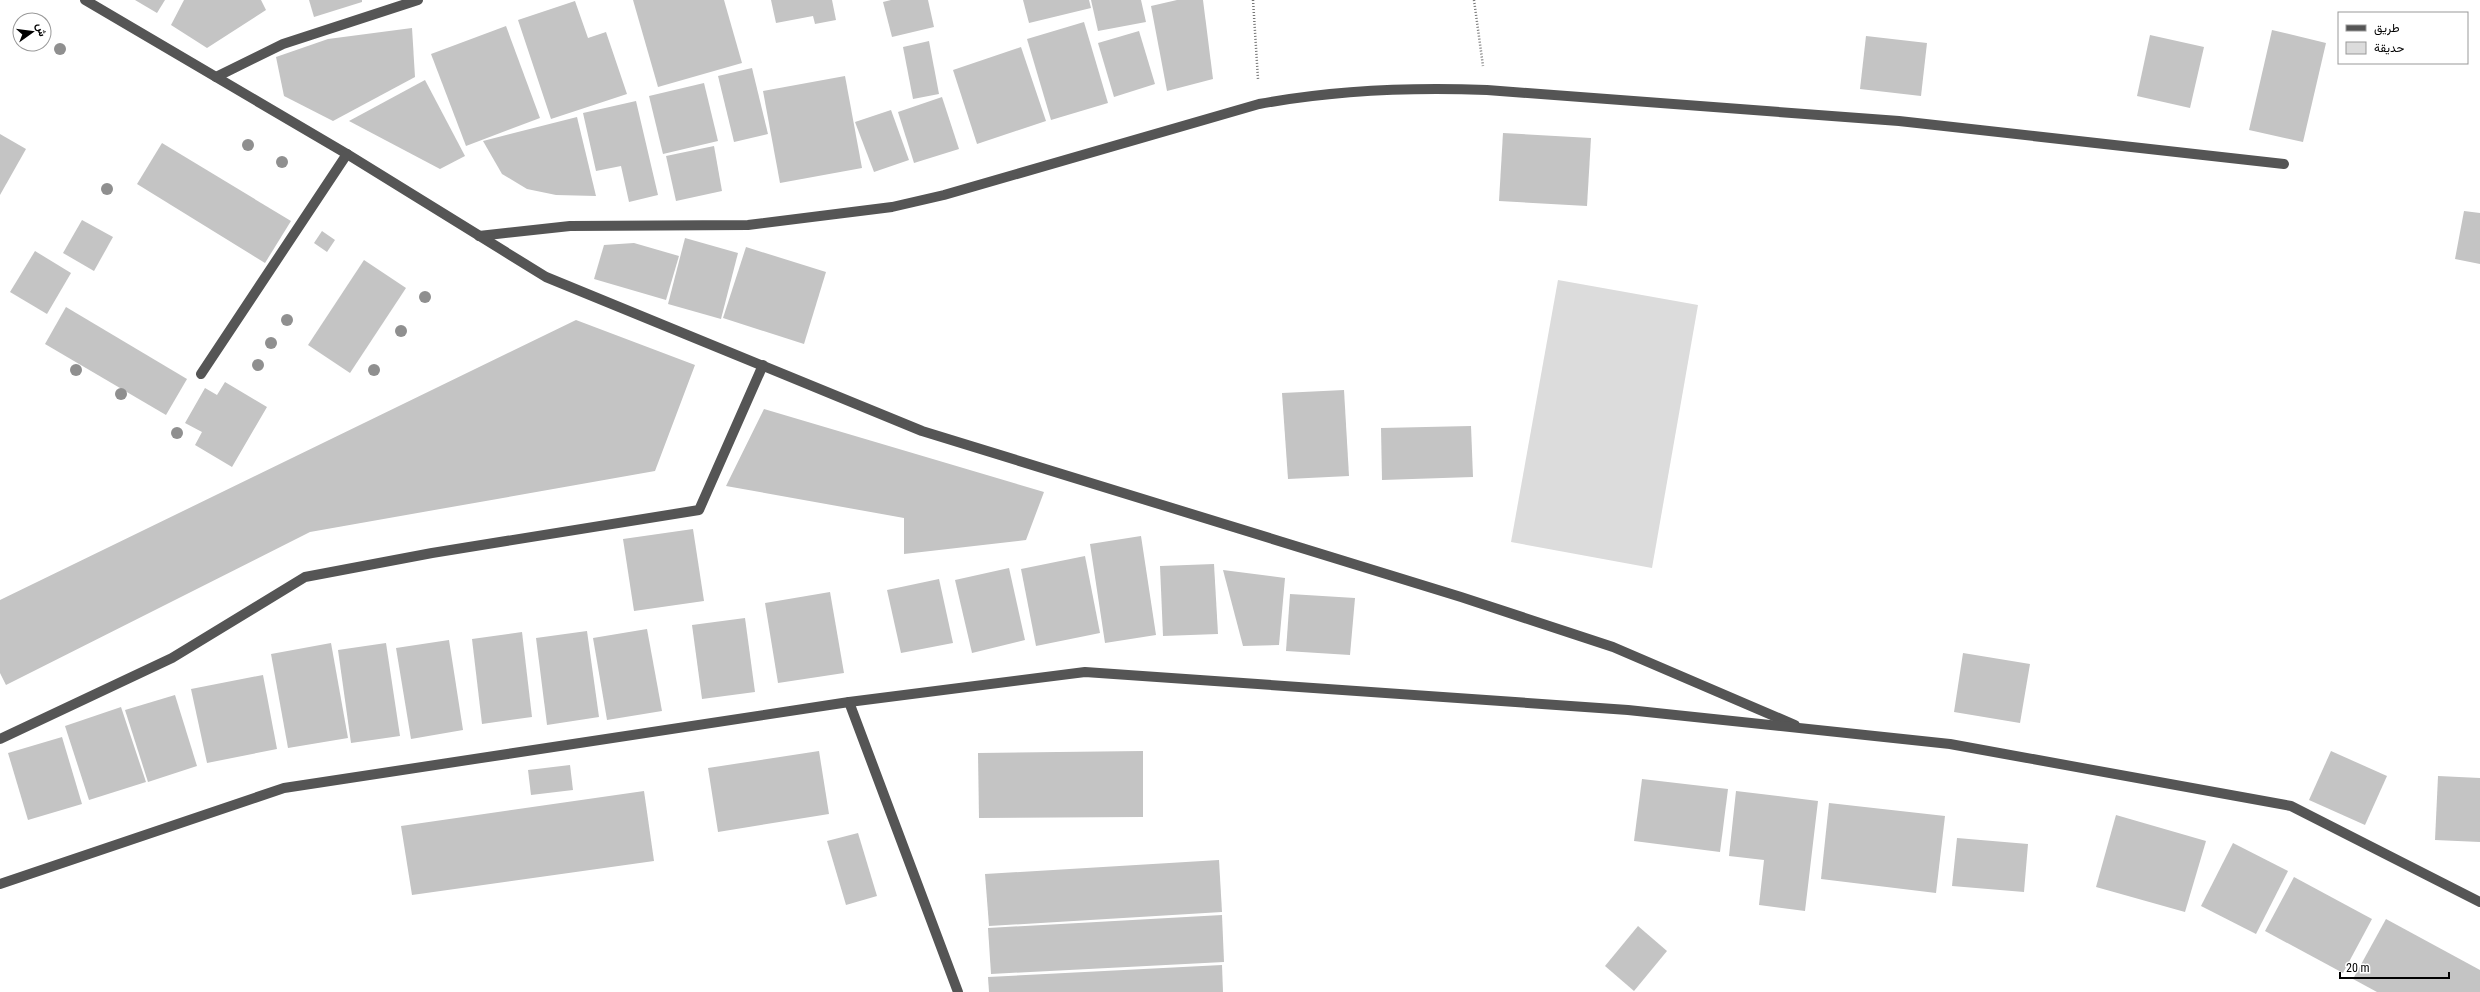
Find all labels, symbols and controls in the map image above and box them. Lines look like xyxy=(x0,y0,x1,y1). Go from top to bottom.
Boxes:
north arrow xyxy=(12,12,52,52)
legend xyxy=(2338,12,2468,64)
text: طريق xyxy=(2374,21,2400,36)
text: ش xyxy=(33,22,49,38)
text: حديقة xyxy=(2374,41,2404,55)
scale bar xyxy=(2340,954,2449,980)
text: 20 m xyxy=(2346,961,2370,975)

